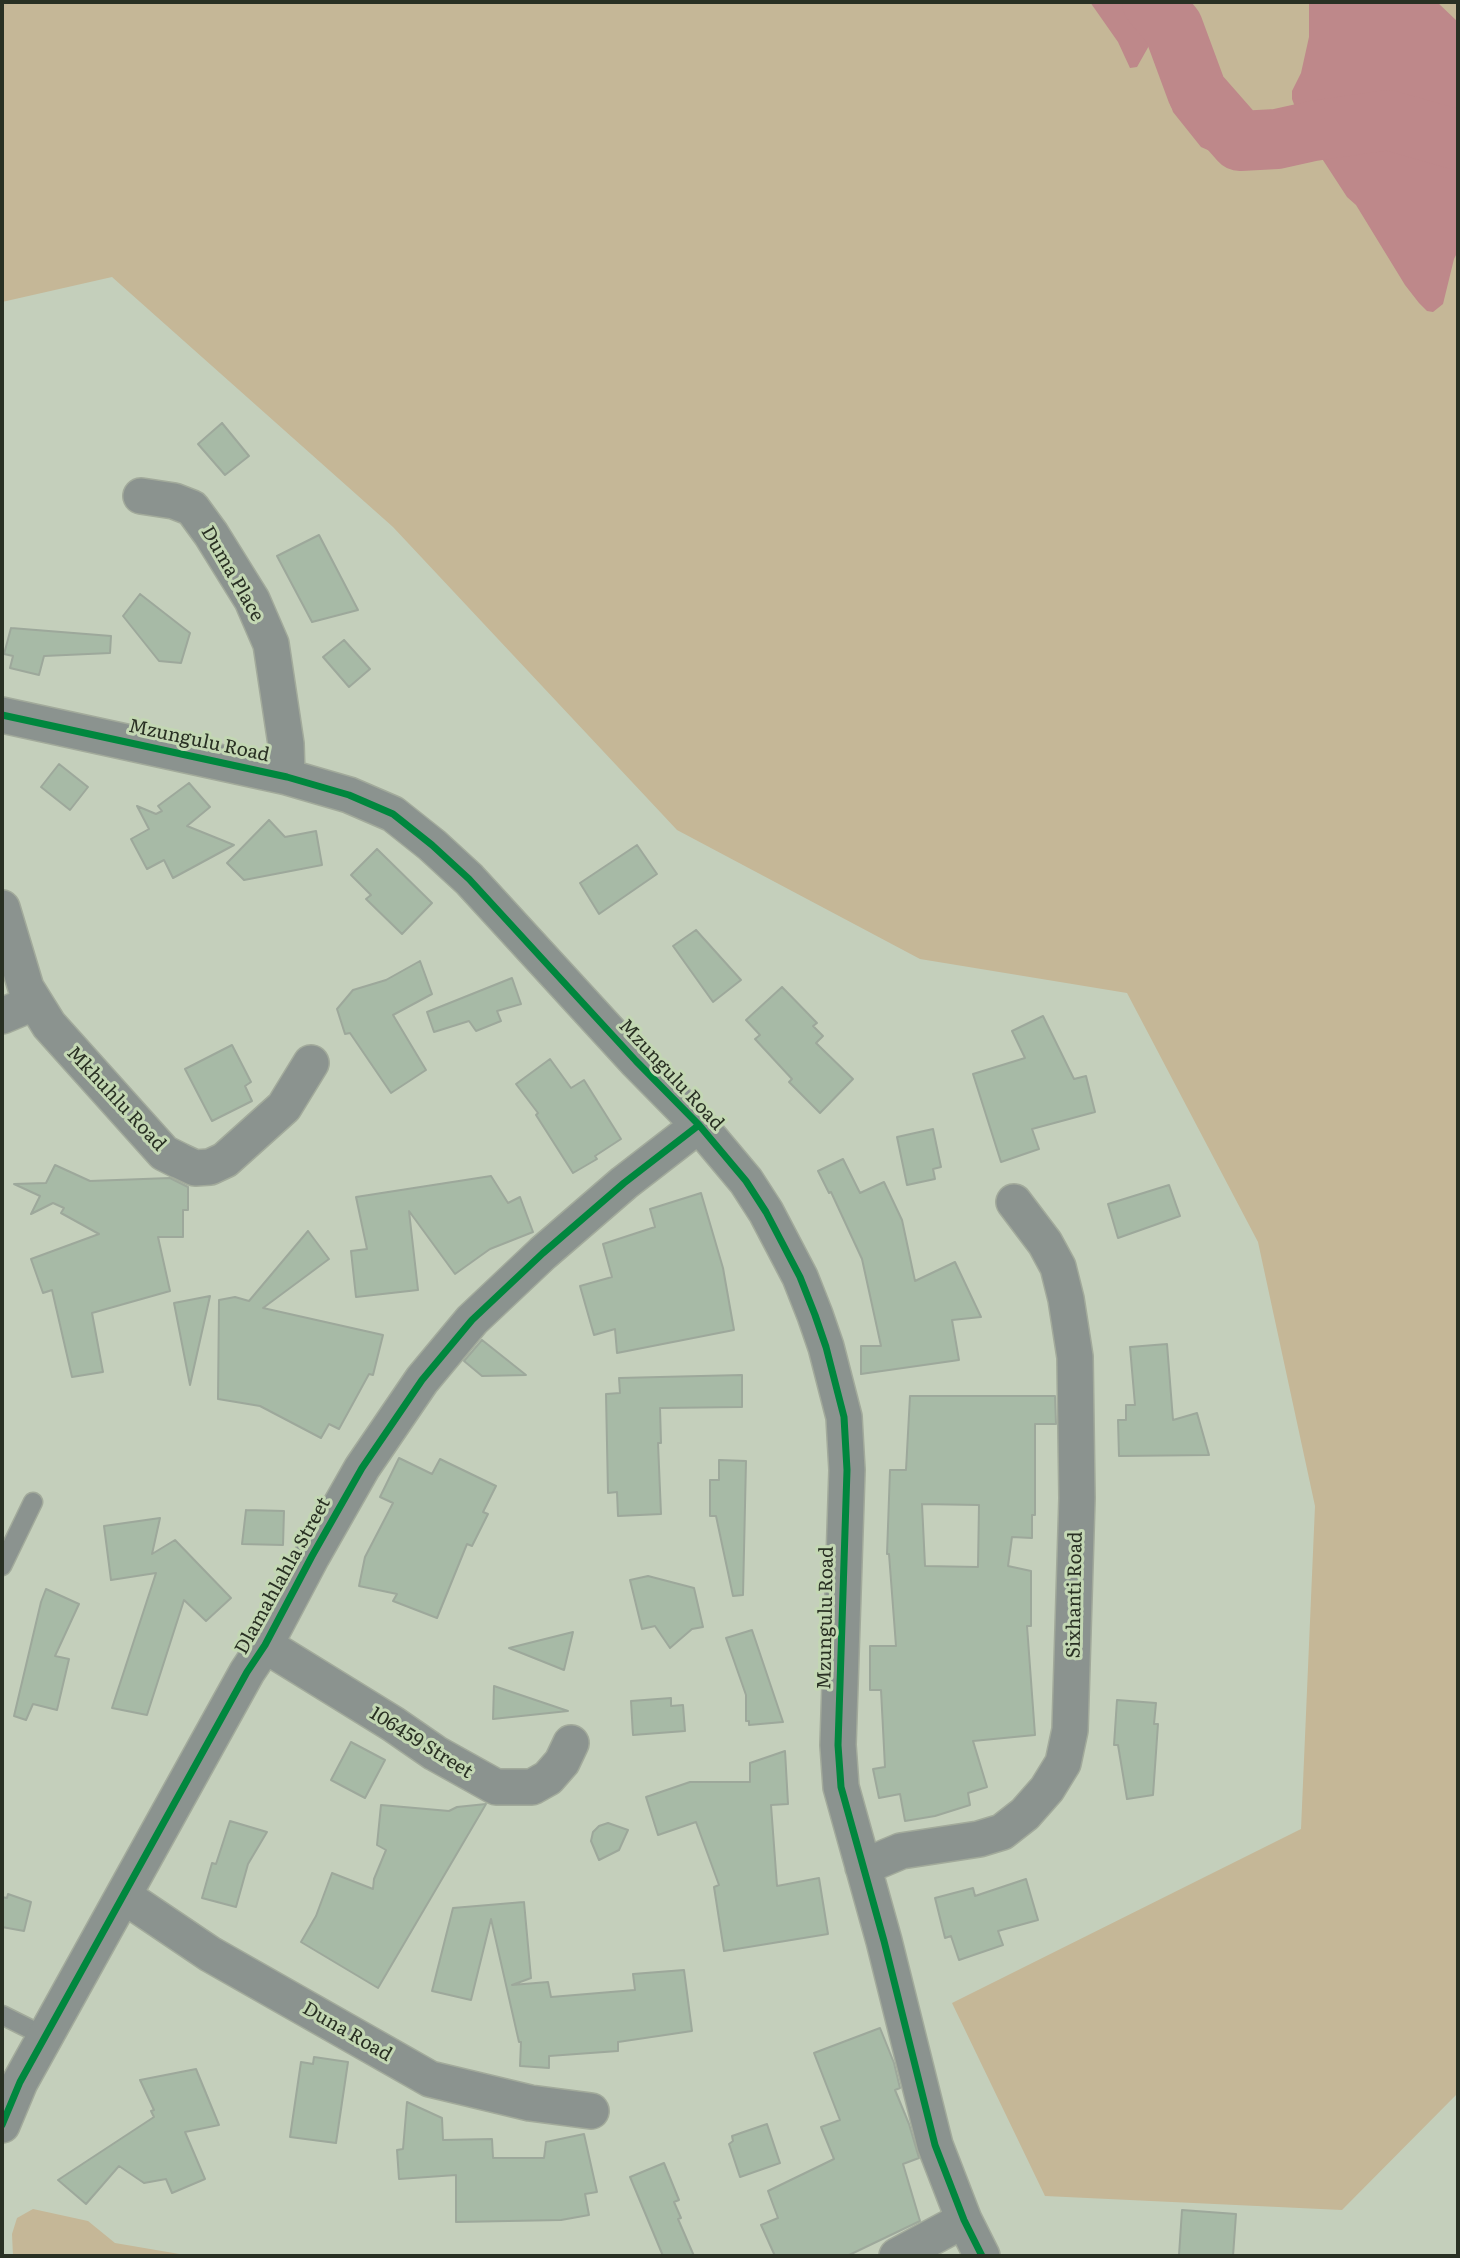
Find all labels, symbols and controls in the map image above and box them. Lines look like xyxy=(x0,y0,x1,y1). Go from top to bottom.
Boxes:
street label: Duma Place xyxy=(196,522,268,626)
street label: Mzungulu Road xyxy=(127,715,271,767)
street label: Mzungulu Road xyxy=(614,1015,728,1135)
street label: Mkhuhlu Road xyxy=(62,1042,170,1156)
street label: Dlamahlahla Street xyxy=(230,1493,336,1659)
street label: Sixhanti Road xyxy=(1062,1531,1088,1659)
street label: Mzungulu Road xyxy=(813,1546,839,1690)
street label: 106459 Street xyxy=(365,1702,477,1784)
street label: Duna Road xyxy=(298,1997,396,2067)

